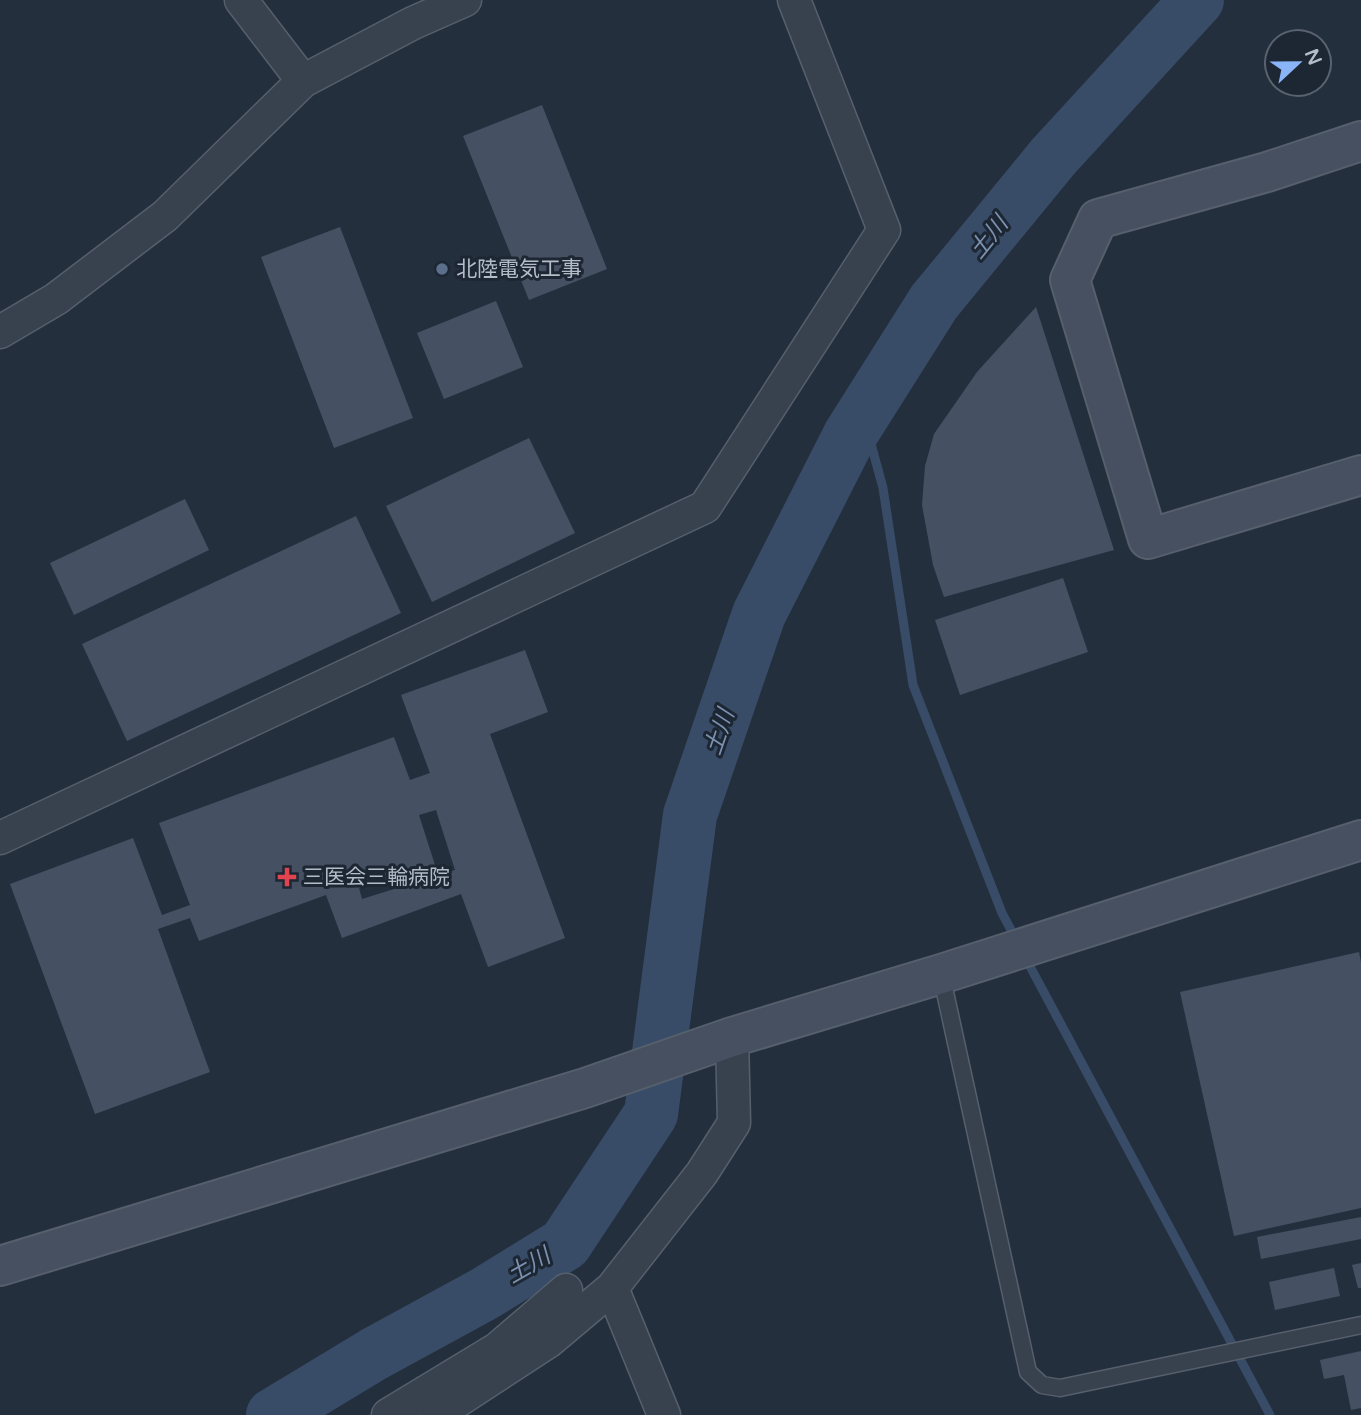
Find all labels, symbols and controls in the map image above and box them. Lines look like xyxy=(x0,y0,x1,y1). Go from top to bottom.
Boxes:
north arrow xyxy=(1263,28,1333,98)
text: N xyxy=(1300,46,1326,68)
water label: 土川 xyxy=(963,209,1016,264)
place label: 北陸電気工事 xyxy=(456,257,582,282)
marker: 北陸電気工事 xyxy=(434,261,450,277)
water label: 土川 xyxy=(699,703,742,759)
place label: 三医会三輪病院 xyxy=(303,865,450,890)
marker: 三医会三輪病院 xyxy=(277,867,297,887)
water label: 土川 xyxy=(502,1241,558,1289)

